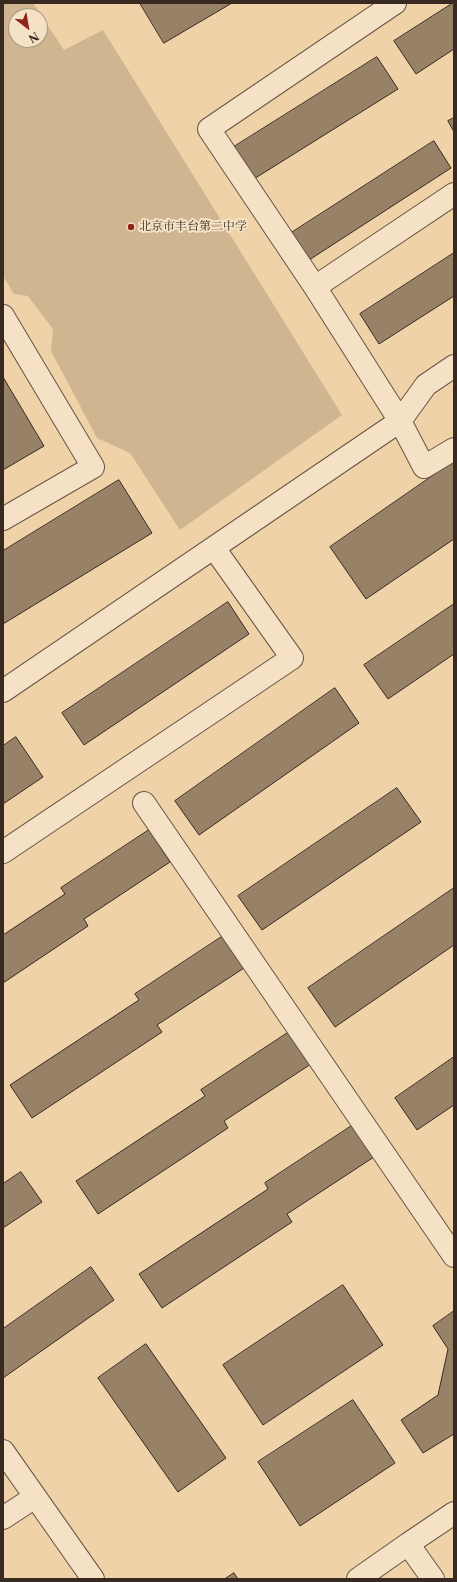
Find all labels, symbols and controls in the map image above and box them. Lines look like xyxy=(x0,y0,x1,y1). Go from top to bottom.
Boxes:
north arrow xyxy=(8,8,48,48)
text: N xyxy=(26,29,41,46)
place label: 北京市丰台第二中学 xyxy=(139,220,247,234)
marker: 北京市丰台第二中学 xyxy=(126,222,136,232)

